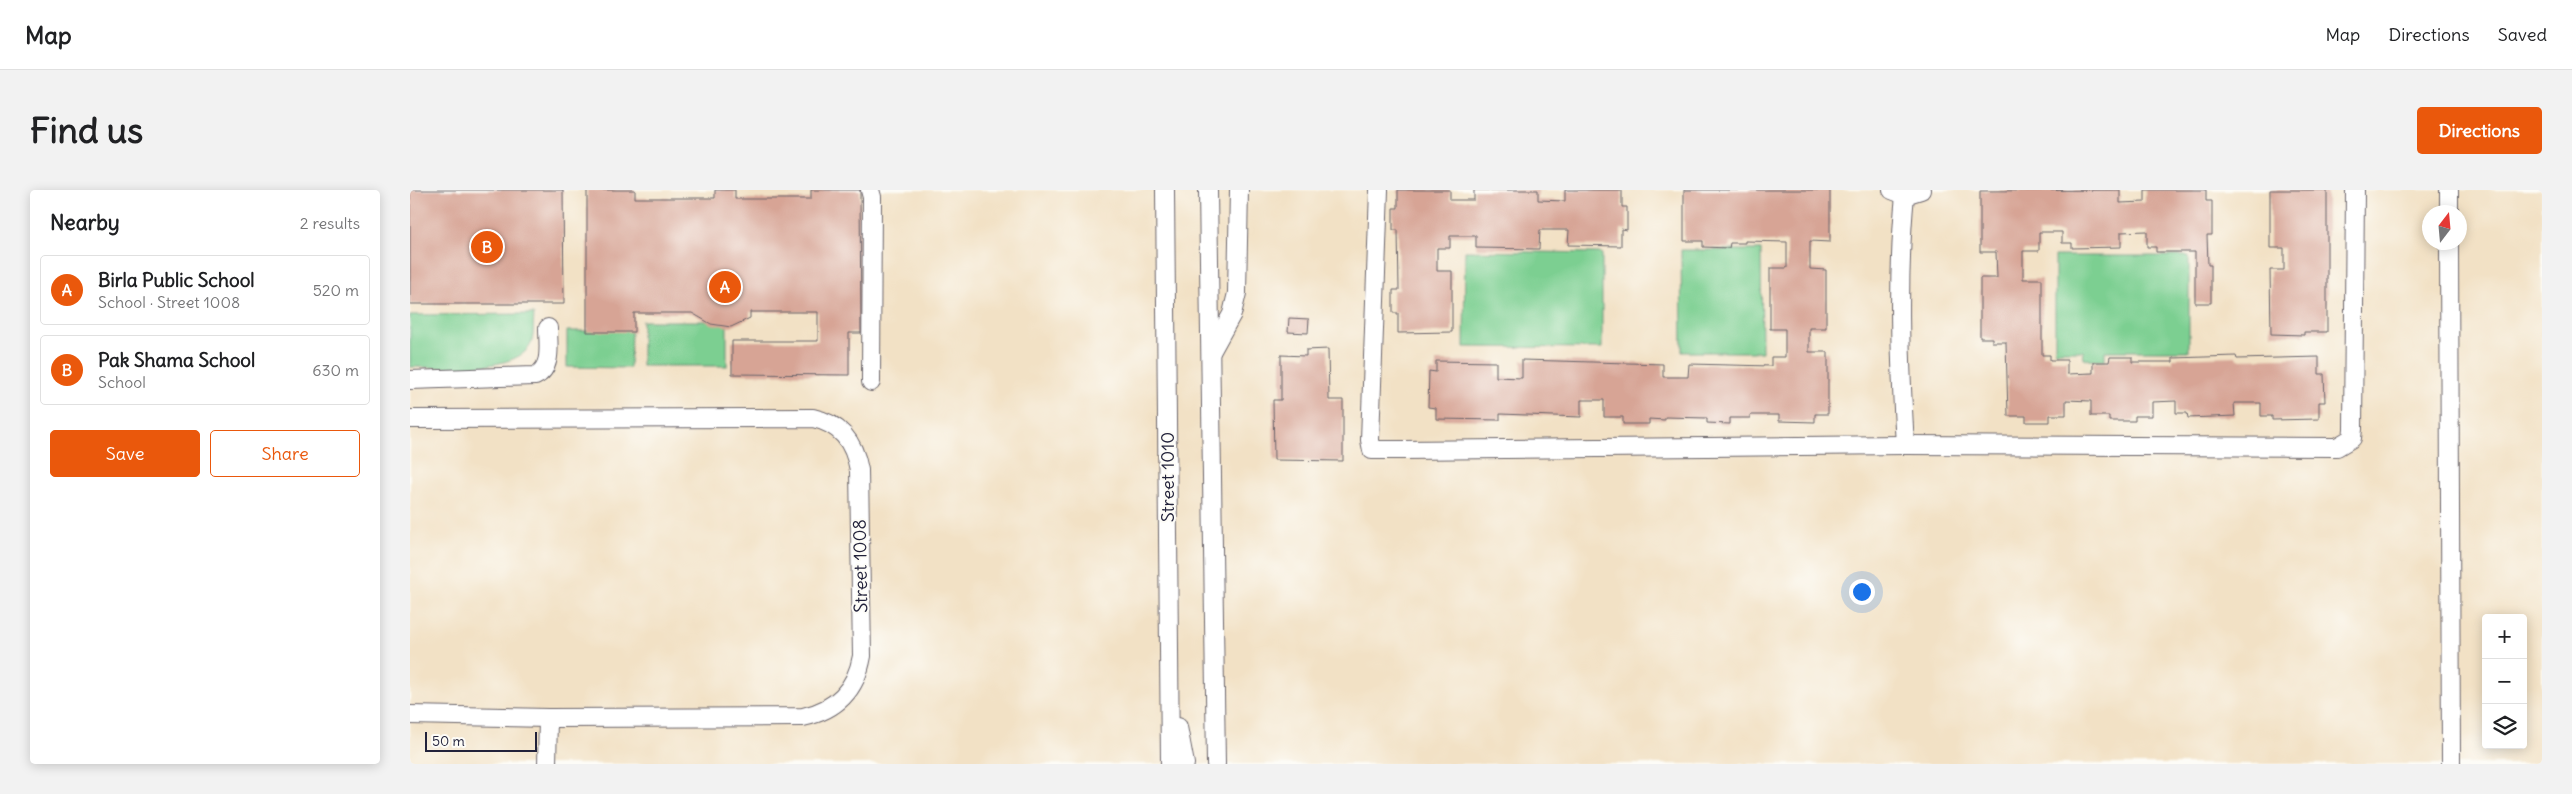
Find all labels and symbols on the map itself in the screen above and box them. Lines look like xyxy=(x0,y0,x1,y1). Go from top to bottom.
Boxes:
north arrow xyxy=(2422,205,2467,250)
pin: B xyxy=(471,228,503,266)
pin: A xyxy=(709,268,741,306)
street label: Street 1010 xyxy=(1156,432,1179,522)
street label: Street 1008 xyxy=(848,519,872,613)
your location xyxy=(1849,579,1875,605)
scale bar xyxy=(425,729,538,752)

